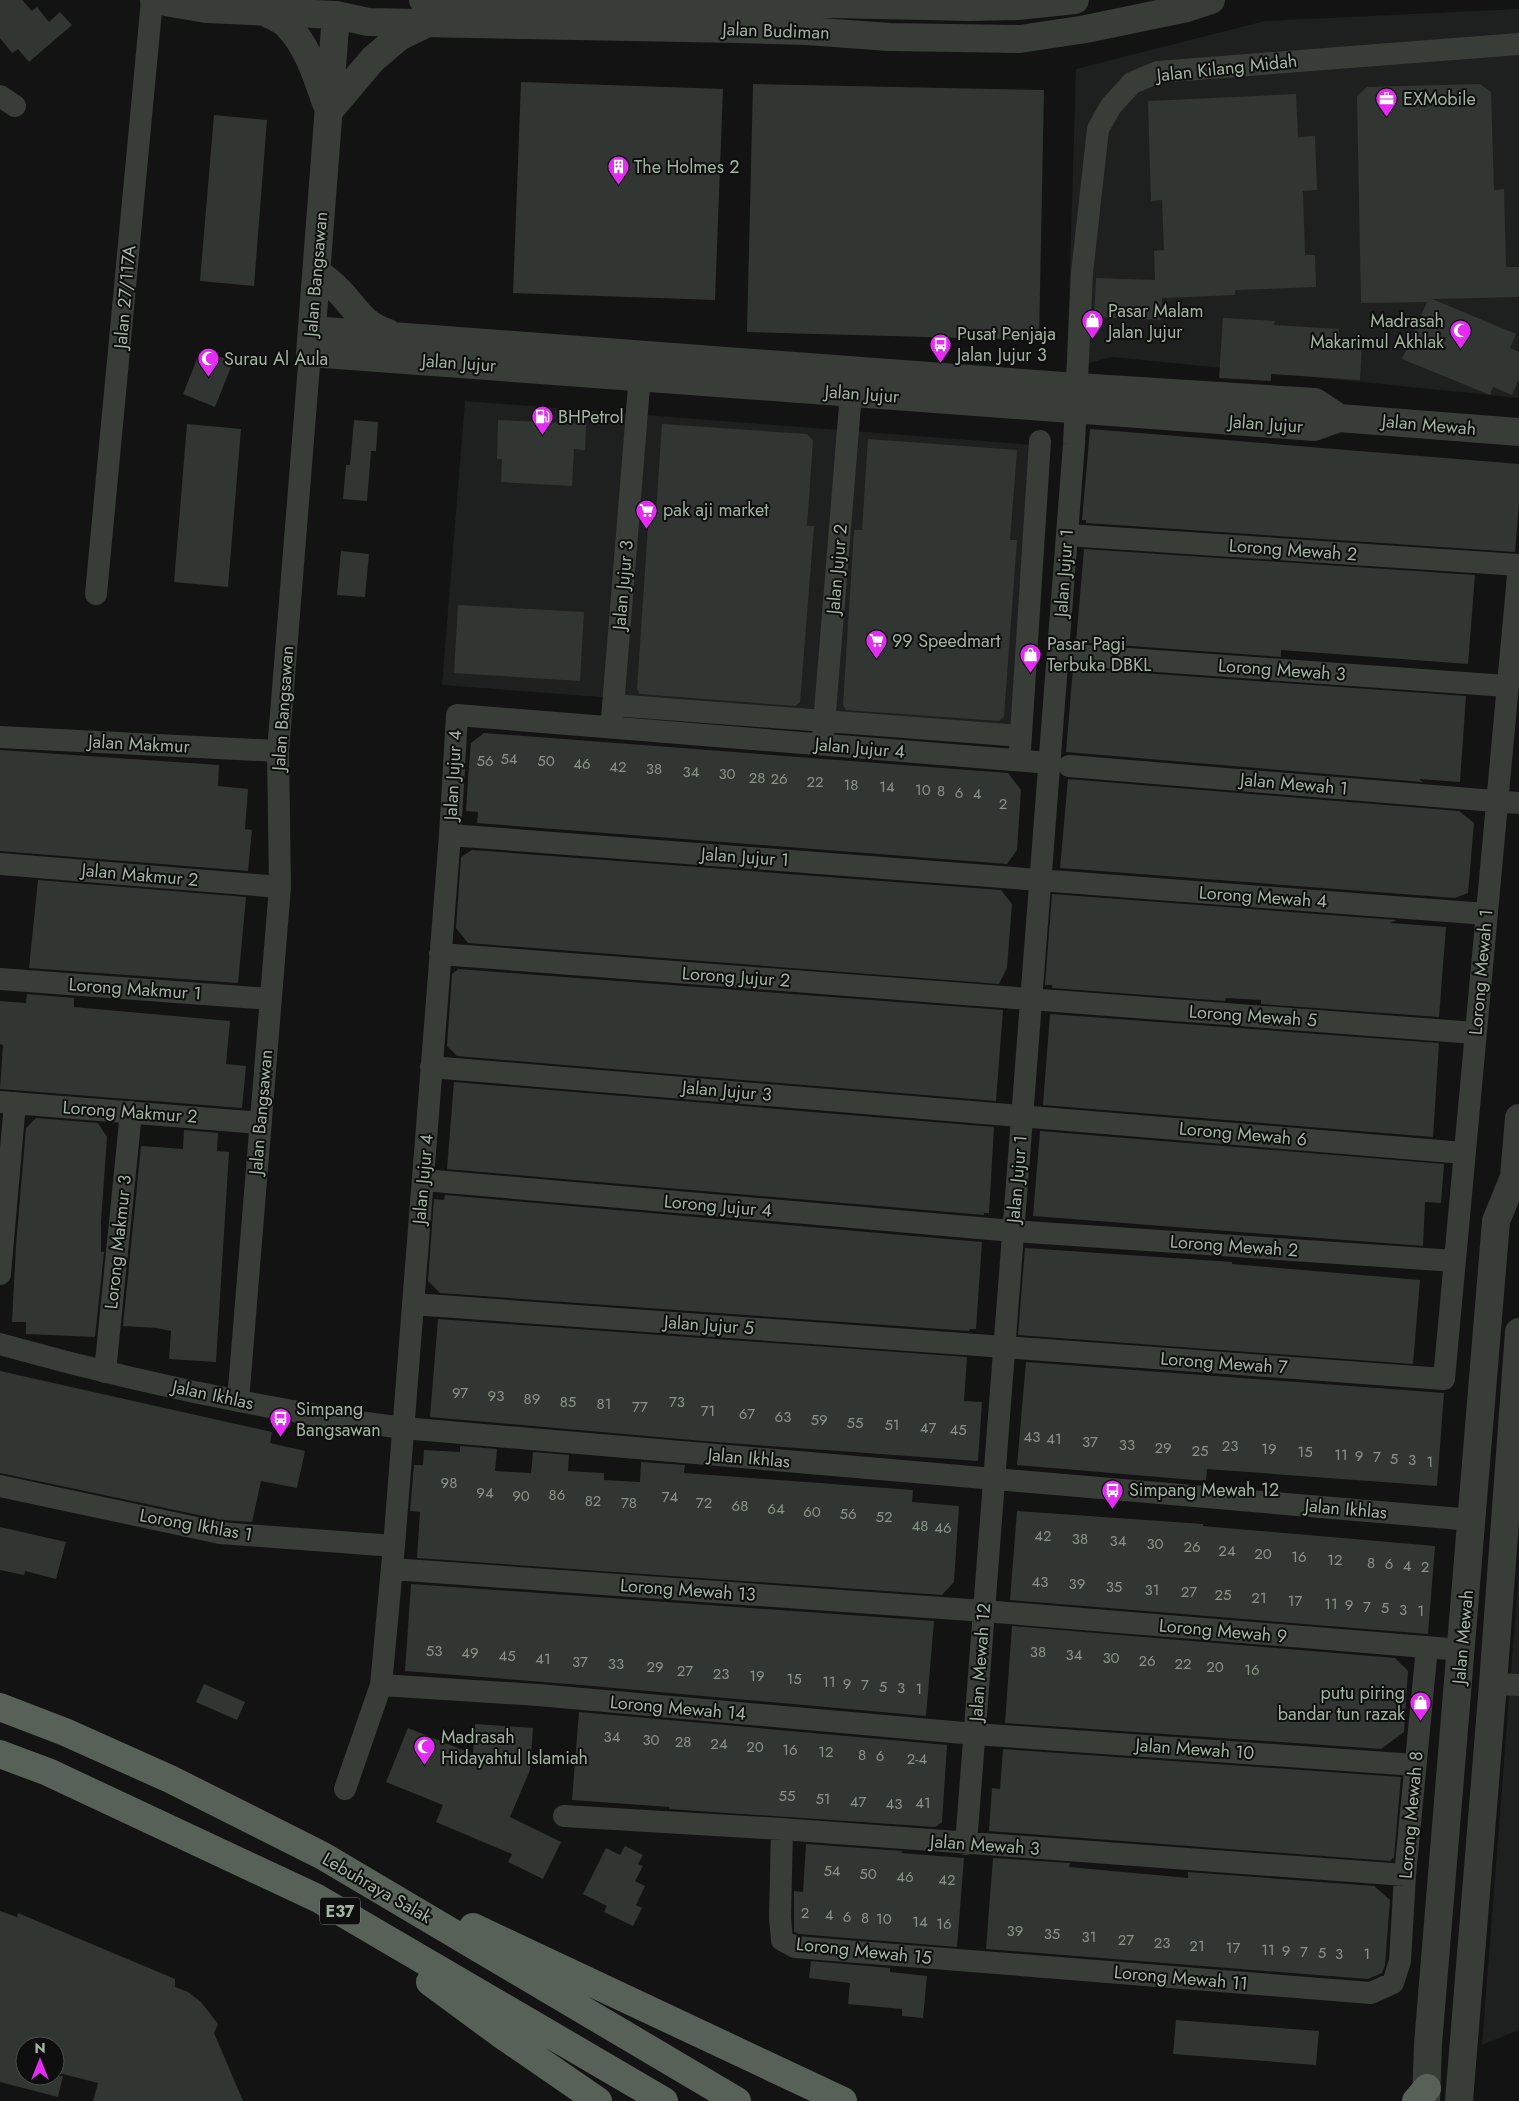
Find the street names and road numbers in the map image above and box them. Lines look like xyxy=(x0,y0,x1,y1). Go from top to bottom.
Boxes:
street label: Jalan Budiman xyxy=(720,16,830,46)
street label: Jalan Kilang Midah xyxy=(1154,48,1298,89)
street label: Jalan Bangsawan xyxy=(297,210,334,339)
street label: Jalan 27/117A xyxy=(107,244,142,352)
street label: Jalan Jujur xyxy=(419,347,498,379)
street label: Jalan Jujur xyxy=(822,378,901,410)
street label: Jalan Jujur xyxy=(1226,408,1305,440)
street label: Jalan Mewah xyxy=(1379,408,1477,442)
street label: Jalan Jujur 2 xyxy=(820,523,854,617)
street label: Jalan Jujur 1 xyxy=(1048,528,1080,620)
street label: Lorong Mewah 2 xyxy=(1228,533,1358,567)
street label: Jalan Jujur 3 xyxy=(606,539,640,633)
street label: Jalan Bangsawan xyxy=(266,645,300,773)
street label: Lorong Mewah 3 xyxy=(1217,653,1347,687)
street label: Jalan Makmur xyxy=(86,728,191,760)
street label: Jalan Jujur 4 xyxy=(438,729,468,823)
street label: Jalan Jujur 4 xyxy=(812,731,906,765)
street label: Jalan Mewah 1 xyxy=(1237,766,1349,802)
street label: Jalan Jujur 1 xyxy=(698,841,790,873)
street label: Jalan Makmur 2 xyxy=(79,857,199,893)
street label: Lorong Mewah 4 xyxy=(1198,880,1328,914)
street label: Lorong Mewah 1 xyxy=(1463,908,1499,1036)
street label: Lorong Jujur 2 xyxy=(681,960,791,994)
street label: Lorong Makmur 1 xyxy=(68,971,202,1007)
street label: Lorong Mewah 5 xyxy=(1188,999,1318,1033)
street label: Jalan Bangsawan xyxy=(242,1048,279,1177)
street label: Jalan Jujur 3 xyxy=(679,1074,773,1108)
street label: Lorong Makmur 2 xyxy=(62,1094,198,1130)
street label: Lorong Mewah 6 xyxy=(1178,1115,1308,1153)
street label: Jalan Jujur 4 xyxy=(406,1133,440,1227)
street label: Jalan Jujur 1 xyxy=(1000,1134,1034,1226)
street label: Lorong Makmur 3 xyxy=(98,1173,138,1310)
street label: Lorong Jujur 4 xyxy=(663,1188,773,1224)
street label: Lorong Mewah 2 xyxy=(1169,1229,1299,1263)
street label: Jalan Jujur 5 xyxy=(661,1309,755,1341)
street label: Lorong Mewah 7 xyxy=(1159,1346,1289,1380)
street label: Jalan Ikhlas xyxy=(168,1373,256,1416)
street label: Jalan Ikhlas xyxy=(705,1441,791,1475)
street label: Jalan Ikhlas xyxy=(1302,1492,1388,1526)
street label: Lorong Ikhlas 1 xyxy=(138,1502,254,1548)
street label: Lorong Mewah 13 xyxy=(619,1572,757,1608)
street label: Jalan Mewah xyxy=(1446,1589,1480,1687)
street label: Jalan Mewah 12 xyxy=(963,1602,997,1724)
street label: Lorong Mewah 9 xyxy=(1158,1612,1288,1650)
street label: Lorong Mewah 14 xyxy=(609,1689,747,1727)
street label: Jalan Mewah 10 xyxy=(1133,1732,1255,1766)
street label: Lorong Mewah 8 xyxy=(1392,1750,1430,1880)
street label: Jalan Mewah 3 xyxy=(927,1828,1041,1862)
street label: Lebuhraya Salak xyxy=(317,1846,437,1930)
road number: E37 xyxy=(320,1898,360,1924)
street label: Lorong Mewah 15 xyxy=(795,1931,933,1971)
street label: Lorong Mewah 11 xyxy=(1113,1959,1249,1997)

